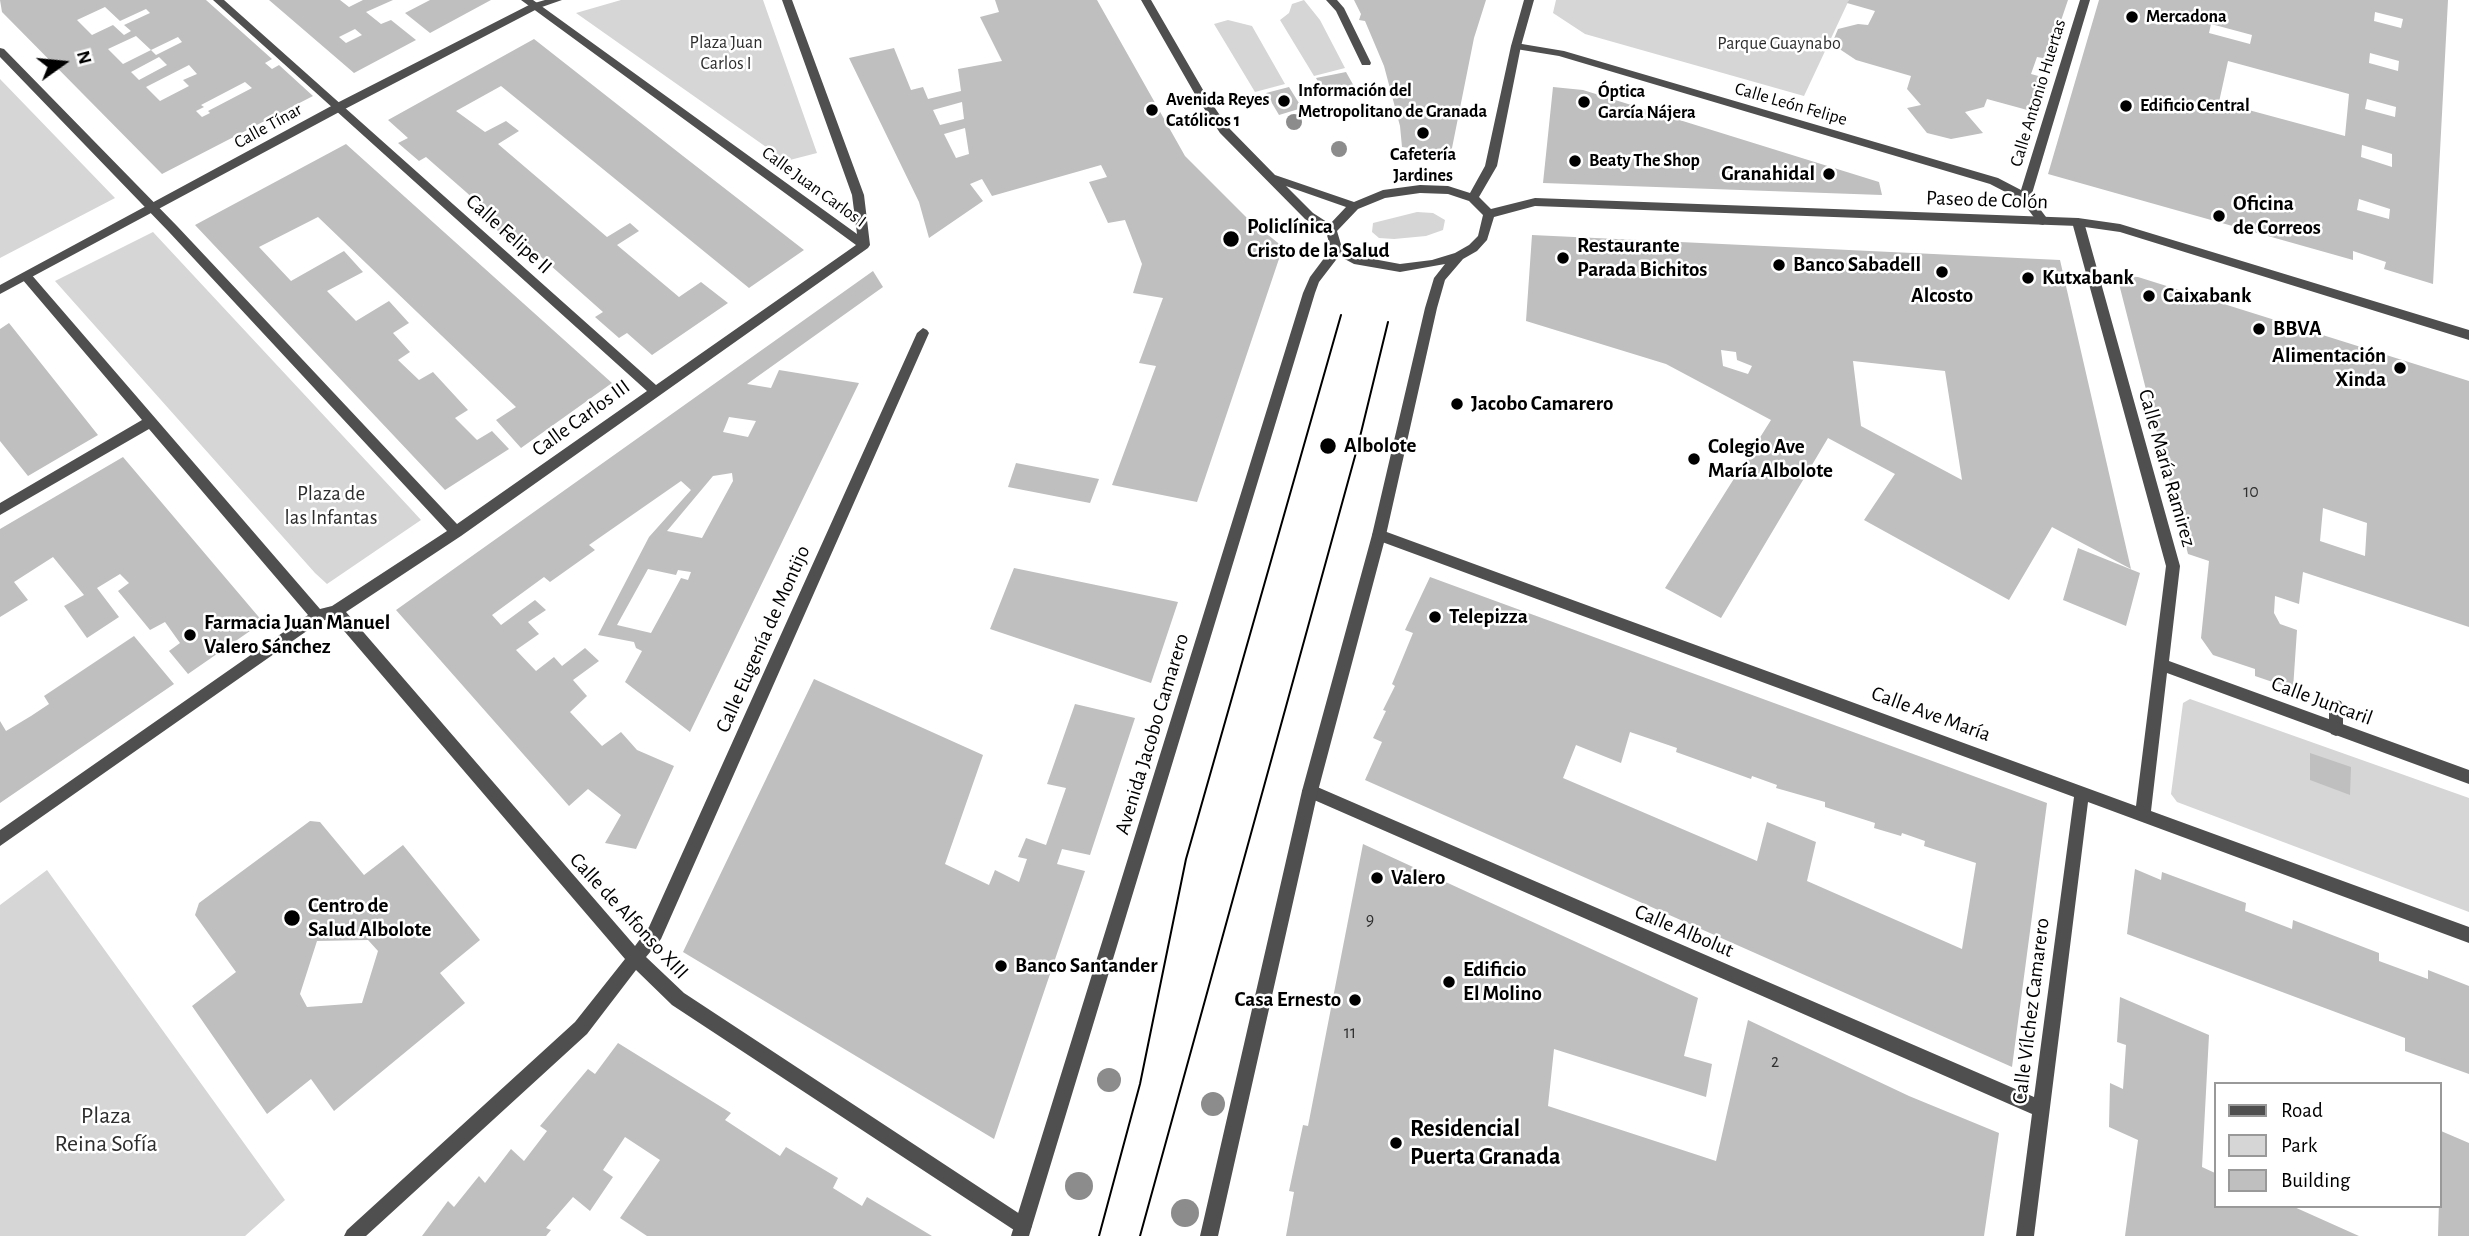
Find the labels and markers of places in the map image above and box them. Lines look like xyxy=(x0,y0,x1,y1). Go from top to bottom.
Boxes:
place label: Mercadona xyxy=(2146,6,2227,28)
marker: Mercadona xyxy=(2124,9,2140,25)
place label: Información del Metropolitano de Granada xyxy=(1298,80,1487,122)
place label: Óptica García Nájera xyxy=(1598,81,1696,124)
place label: Avenida Reyes Católicos 1 xyxy=(1166,89,1269,132)
marker: Información del Metropolitano de Granada xyxy=(1276,93,1292,109)
marker: Óptica García Nájera xyxy=(1576,94,1592,110)
place label: Edificio Central xyxy=(2140,95,2250,117)
marker: Edificio Central xyxy=(2118,98,2134,114)
marker: Avenida Reyes Católicos 1 xyxy=(1144,102,1160,118)
marker: Cafetería Jardines xyxy=(1415,125,1431,141)
place label: Cafetería Jardines xyxy=(1390,144,1456,186)
place label: Beaty The Shop xyxy=(1589,150,1700,172)
marker: Beaty The Shop xyxy=(1567,153,1583,169)
place label: Granahidal xyxy=(1721,161,1815,187)
marker: Granahidal xyxy=(1821,166,1837,182)
place label: Oficina de Correos xyxy=(2233,191,2321,241)
marker: Oficina de Correos xyxy=(2211,208,2227,224)
place label: Policlínica Cristo de la Salud xyxy=(1247,214,1390,264)
marker: Policlínica Cristo de la Salud xyxy=(1221,229,1241,249)
place label: Restaurante Parada Bichitos xyxy=(1577,233,1707,283)
marker: Restaurante Parada Bichitos xyxy=(1555,250,1571,266)
place label: Banco Sabadell xyxy=(1793,252,1921,278)
marker: Banco Sabadell xyxy=(1771,257,1787,273)
marker: Alcosto xyxy=(1934,264,1950,280)
place label: Kutxabank xyxy=(2042,265,2134,291)
marker: Kutxabank xyxy=(2020,270,2036,286)
place label: Alcosto xyxy=(1911,283,1973,309)
place label: Caixabank xyxy=(2163,283,2251,309)
marker: Caixabank xyxy=(2141,288,2157,304)
place label: BBVA xyxy=(2273,316,2321,342)
marker: BBVA xyxy=(2251,321,2267,337)
place label: Alimentación Xinda xyxy=(2272,343,2386,393)
marker: Alimentación Xinda xyxy=(2392,360,2408,376)
place label: Jacobo Camarero xyxy=(1471,391,1613,417)
marker: Jacobo Camarero xyxy=(1449,396,1465,412)
place label: Albolote xyxy=(1344,433,1416,459)
place label: Colegio Ave María Albolote xyxy=(1708,434,1833,484)
marker: Albolote xyxy=(1318,436,1338,456)
marker: Colegio Ave María Albolote xyxy=(1686,451,1702,467)
place label: Telepizza xyxy=(1449,604,1528,630)
marker: Telepizza xyxy=(1427,609,1443,625)
place label: Farmacia Juan Manuel Valero Sánchez xyxy=(204,610,390,660)
marker: Farmacia Juan Manuel Valero Sánchez xyxy=(182,627,198,643)
place label: Valero xyxy=(1391,865,1445,891)
marker: Valero xyxy=(1369,870,1385,886)
place label: Centro de Salud Albolote xyxy=(308,893,431,943)
marker: Centro de Salud Albolote xyxy=(282,908,302,928)
place label: Banco Santander xyxy=(1015,953,1158,979)
place label: Edificio El Molino xyxy=(1463,957,1542,1007)
marker: Banco Santander xyxy=(993,958,1009,974)
marker: Edificio El Molino xyxy=(1441,974,1457,990)
place label: Casa Ernesto xyxy=(1235,987,1341,1013)
marker: Casa Ernesto xyxy=(1347,992,1363,1008)
place label: Residencial Puerta Granada xyxy=(1410,1115,1560,1171)
marker: Residencial Puerta Granada xyxy=(1388,1135,1404,1151)

